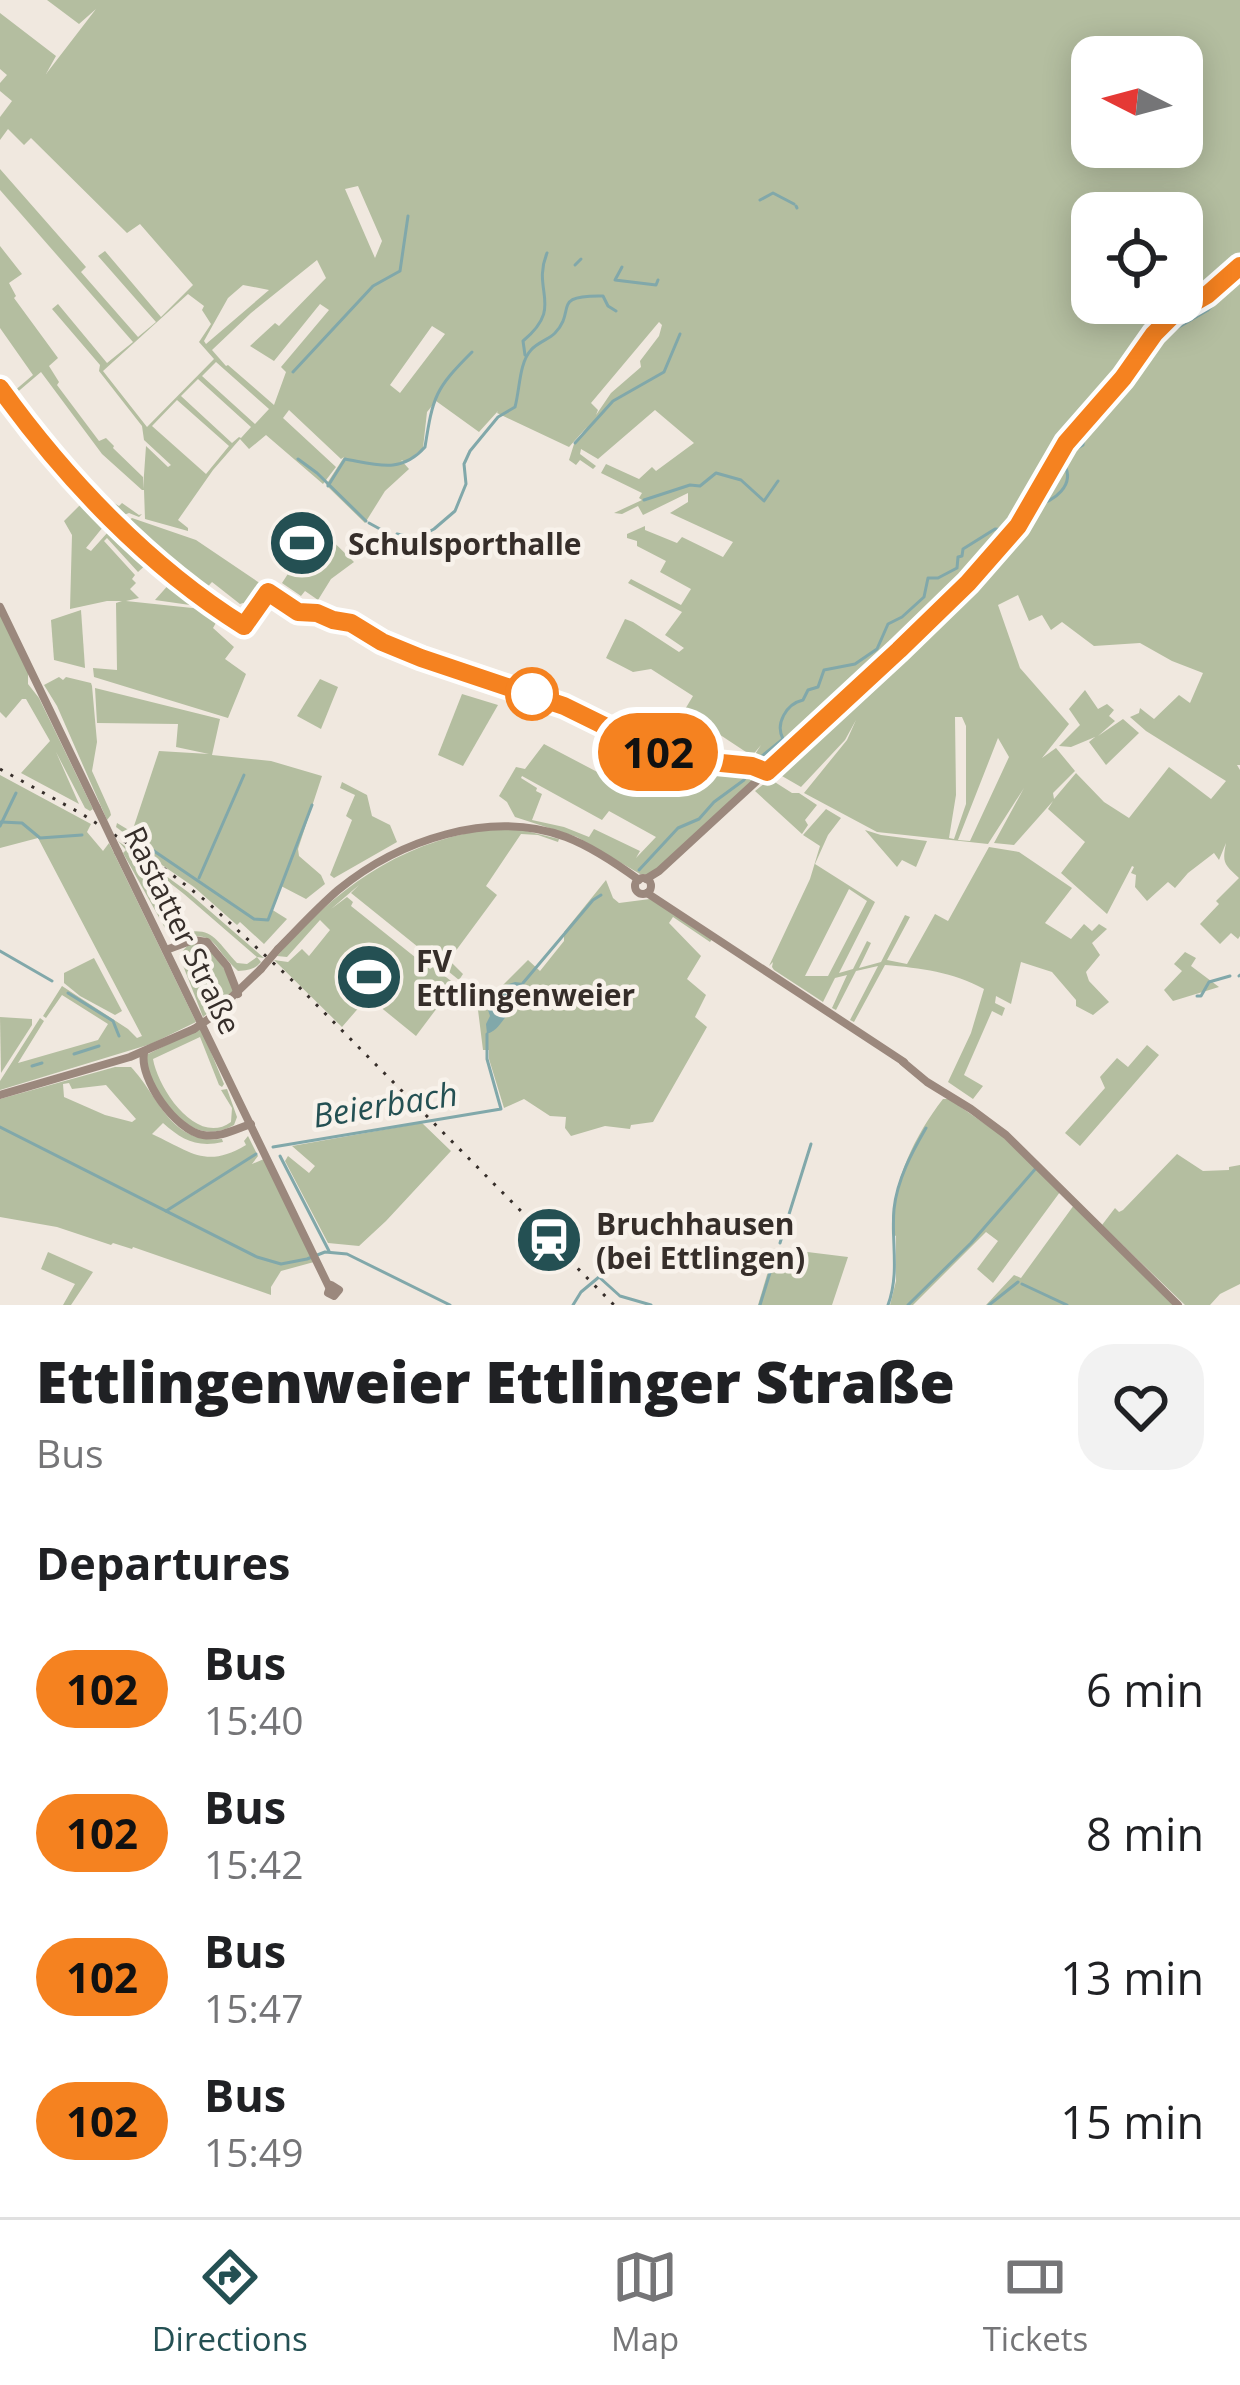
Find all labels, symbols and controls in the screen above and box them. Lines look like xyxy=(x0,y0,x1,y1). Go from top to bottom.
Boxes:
north arrow xyxy=(1071,36,1203,168)
map controls xyxy=(1071,36,1203,324)
button: locate xyxy=(1071,192,1203,324)
sports icon: Schulsporthalle xyxy=(267,508,337,578)
place label: Schulsporthalle xyxy=(348,523,582,564)
unlabelled marker xyxy=(507,669,557,719)
line badge: 102 xyxy=(589,713,727,791)
text: 102 xyxy=(622,723,694,780)
street label: Rastatter Straße xyxy=(115,819,251,1041)
place label: FV Ettlingenweier xyxy=(416,940,635,1015)
sports icon: FV Ettlingenweier xyxy=(334,942,404,1012)
water label: Beierbach xyxy=(310,1070,460,1138)
place label: Bruchhausen (bei Ettlingen) xyxy=(596,1203,805,1278)
station icon: Bruchhausen (bei Ettlingen) xyxy=(514,1205,584,1275)
text: Ettlingenweier Ettlinger Straße xyxy=(36,1342,955,1420)
button: heart xyxy=(1078,1344,1204,1470)
text: Bus xyxy=(36,1426,104,1479)
text: Departures xyxy=(36,1532,291,1593)
text: Bus xyxy=(204,1632,286,1693)
text: 6 min xyxy=(1086,1659,1204,1720)
text: 102 xyxy=(66,1660,138,1717)
text: 15:40 xyxy=(204,1693,303,1746)
text: Bus xyxy=(204,1776,286,1837)
text: 8 min xyxy=(1086,1803,1204,1864)
text: 102 xyxy=(66,1804,138,1861)
text: 15:42 xyxy=(204,1837,303,1890)
text: Bus xyxy=(204,1920,286,1981)
text: 13 min xyxy=(1060,1947,1204,2008)
text: 102 xyxy=(66,1948,138,2005)
text: 15:47 xyxy=(204,1981,303,2034)
text: Bus xyxy=(204,2064,286,2125)
text: 15 min xyxy=(1060,2091,1204,2152)
text: 102 xyxy=(66,2092,138,2149)
text: 15:49 xyxy=(204,2125,303,2178)
tab: Directions xyxy=(152,2244,308,2361)
tab: Map xyxy=(611,2244,679,2361)
tab: Tickets xyxy=(983,2244,1088,2361)

